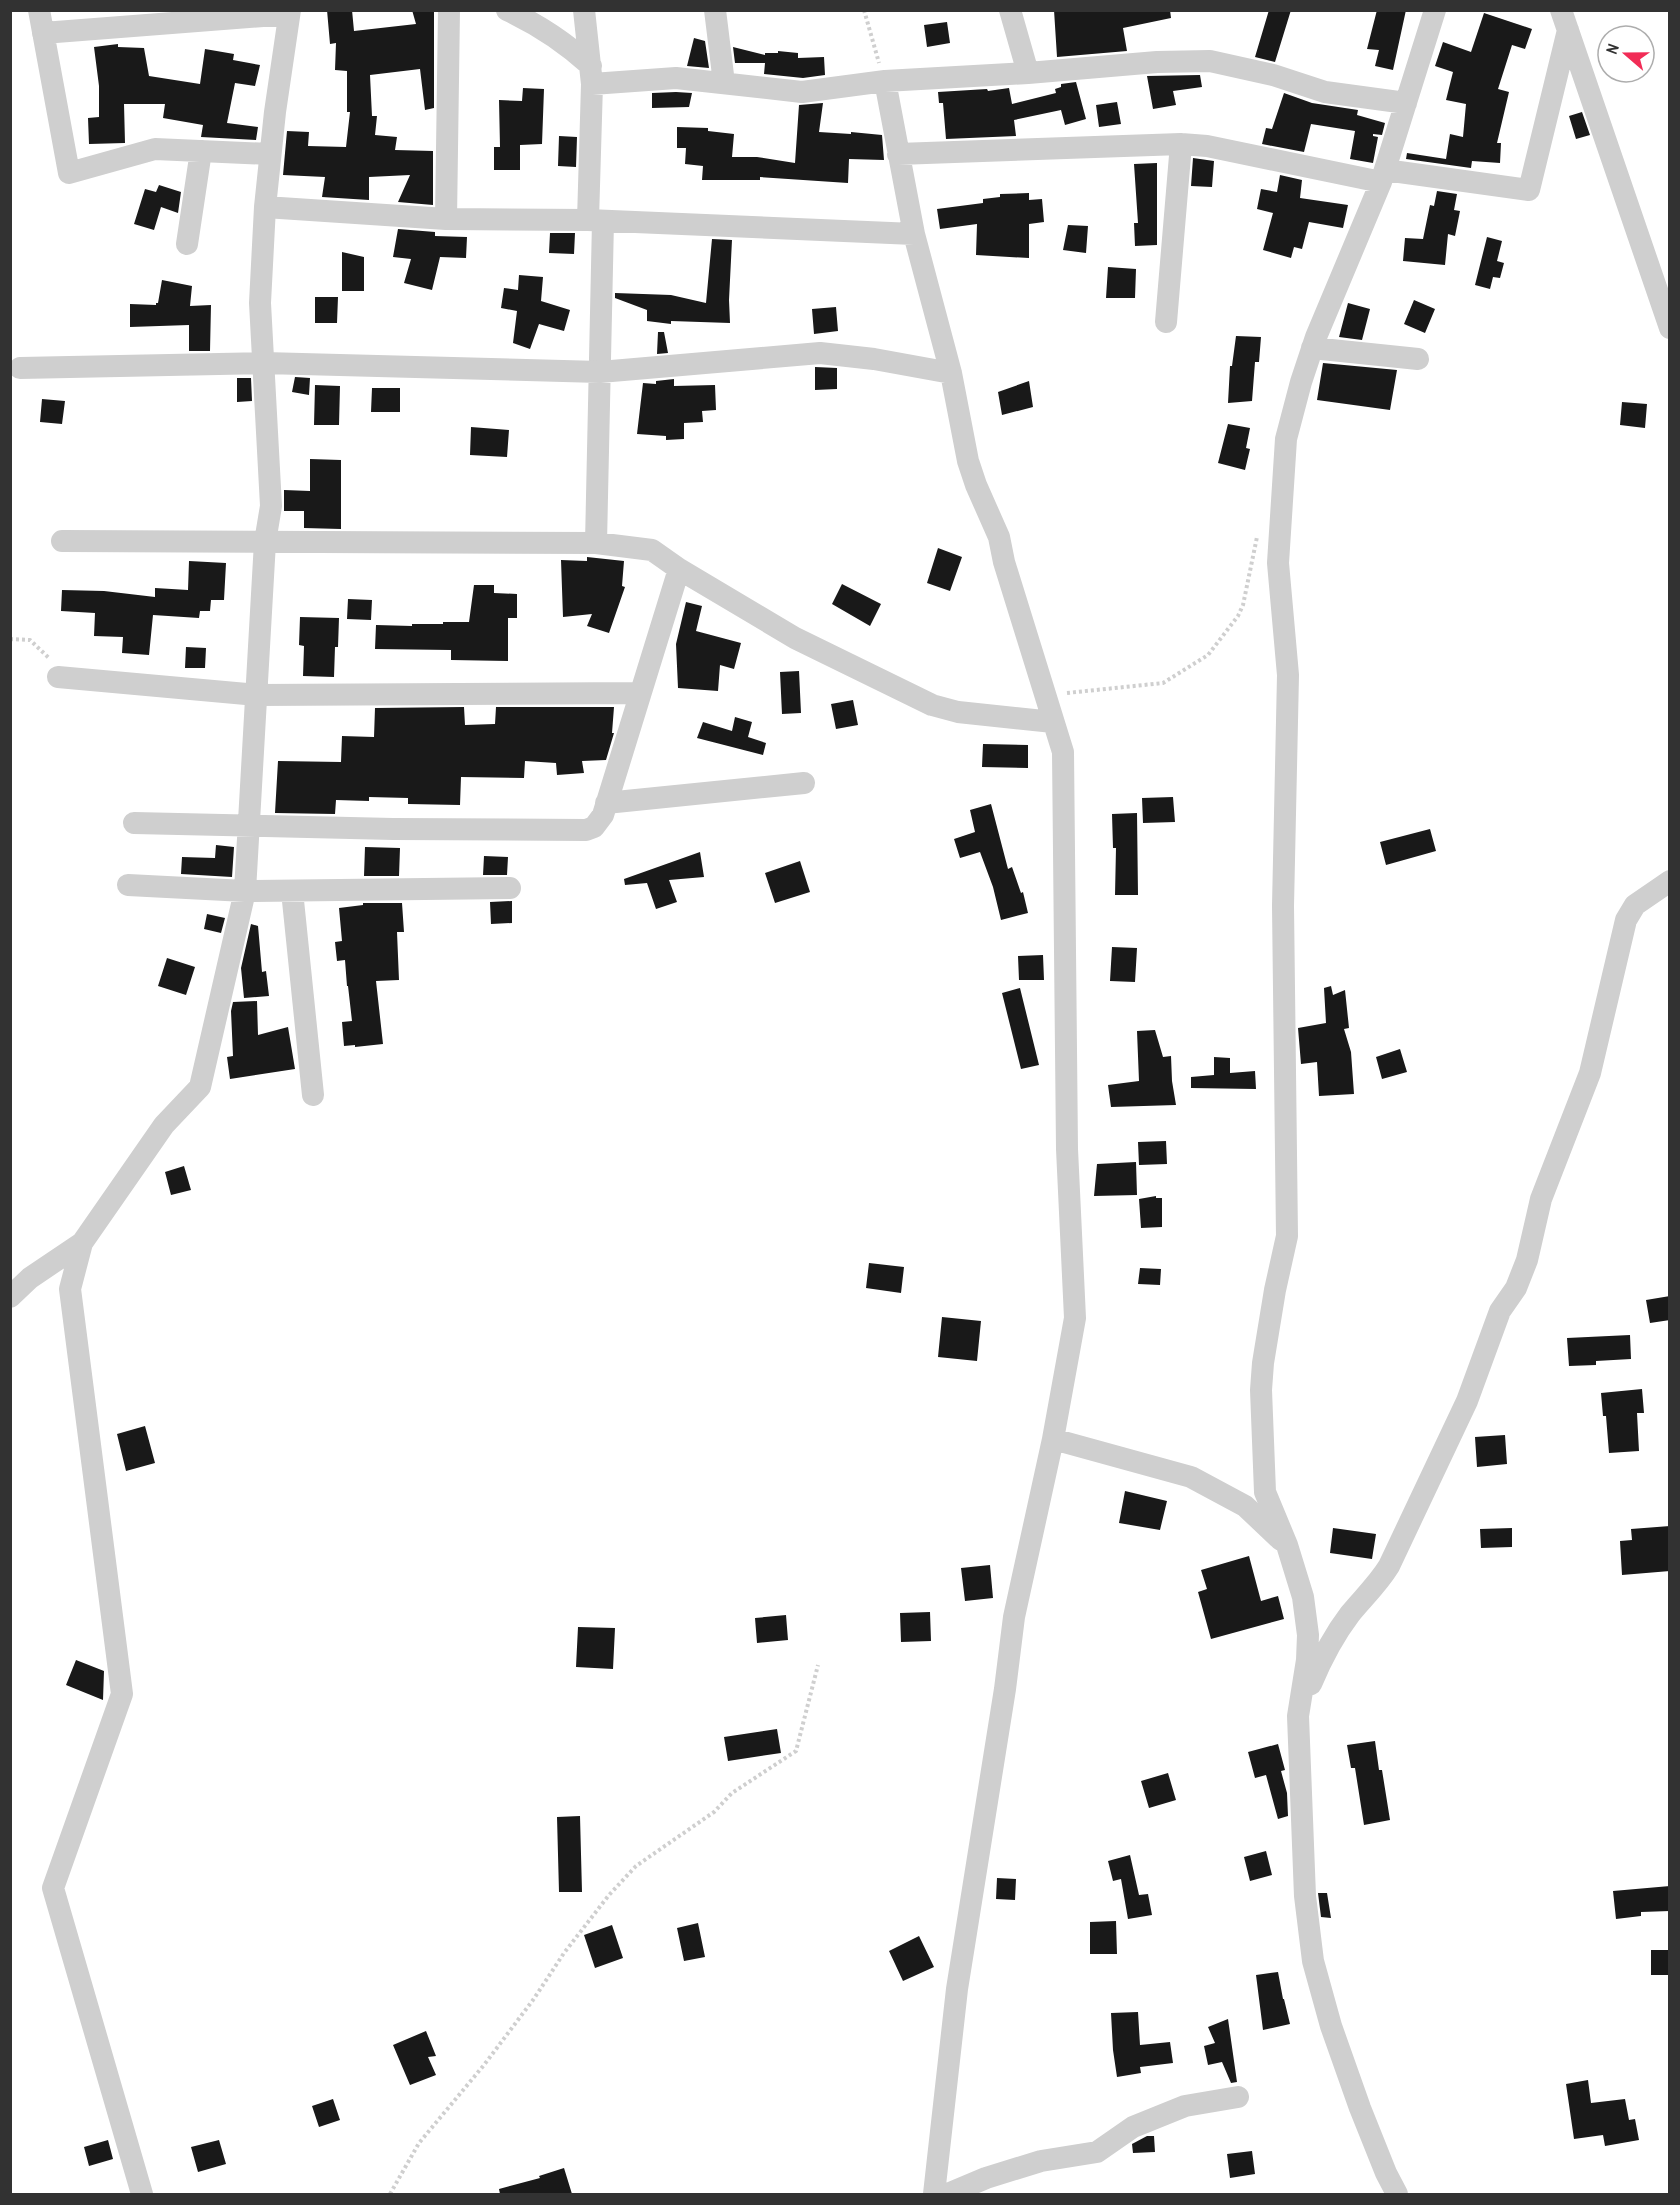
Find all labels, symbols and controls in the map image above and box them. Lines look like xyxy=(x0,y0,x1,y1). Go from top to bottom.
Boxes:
north arrow xyxy=(1596,24,1656,84)
text: N xyxy=(1600,41,1624,57)

